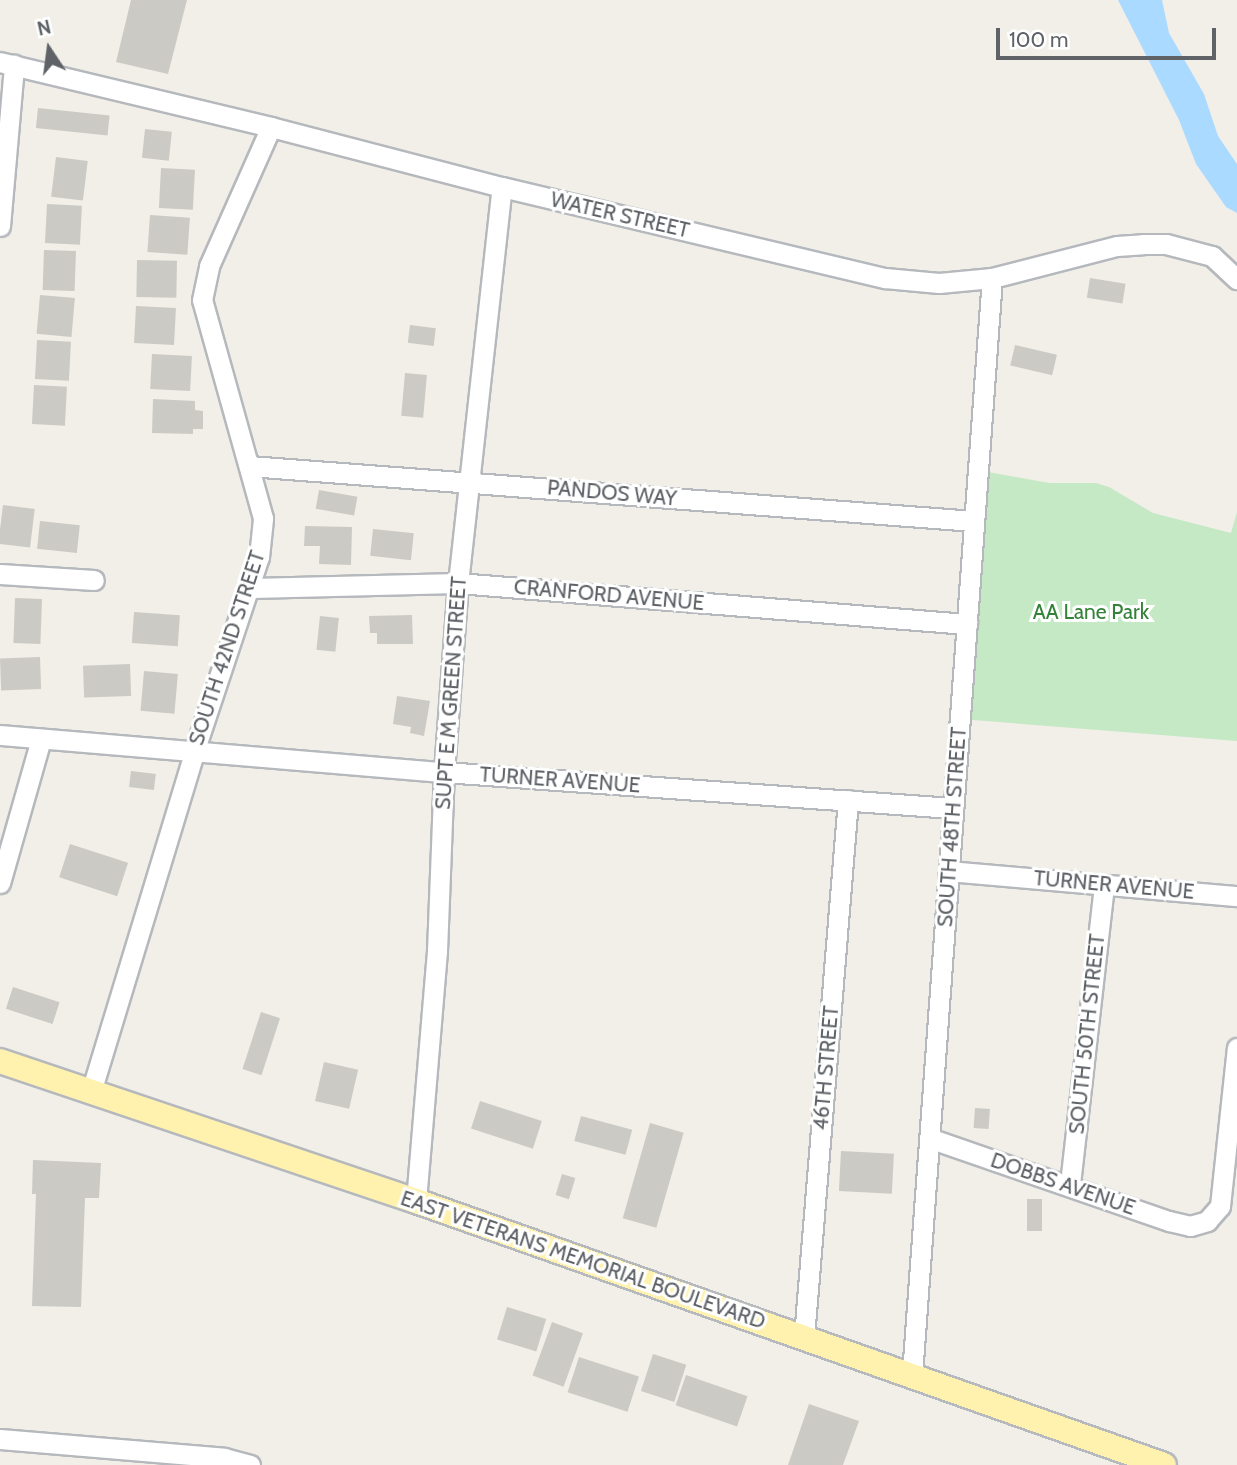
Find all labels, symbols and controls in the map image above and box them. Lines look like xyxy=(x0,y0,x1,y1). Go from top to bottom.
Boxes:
north arrow xyxy=(14,14,84,84)
scale bar xyxy=(999,14,1220,58)
text: N xyxy=(35,15,53,41)
text: 100 m xyxy=(1009,27,1068,52)
street label: WATER STREET xyxy=(548,187,692,243)
street label: PANDOS WAY xyxy=(546,475,678,511)
street label: SOUTH 42ND STREET xyxy=(184,548,270,748)
street label: CRANFORD AVENUE xyxy=(513,574,705,616)
street label: SUPT E M GREEN STREET xyxy=(430,576,472,810)
park label: AA Lane Park xyxy=(1033,599,1149,625)
street label: SOUTH 48TH STREET xyxy=(932,726,972,928)
street label: TURNER AVENUE xyxy=(479,762,641,798)
street label: TURNER AVENUE xyxy=(1033,865,1195,905)
street label: SOUTH 50TH STREET xyxy=(1064,933,1110,1135)
street label: 46TH STREET xyxy=(808,1005,844,1131)
street label: DOBBS AVENUE xyxy=(987,1147,1139,1221)
street label: EAST VETERANS MEMORIAL BOULEVARD xyxy=(397,1186,769,1334)

